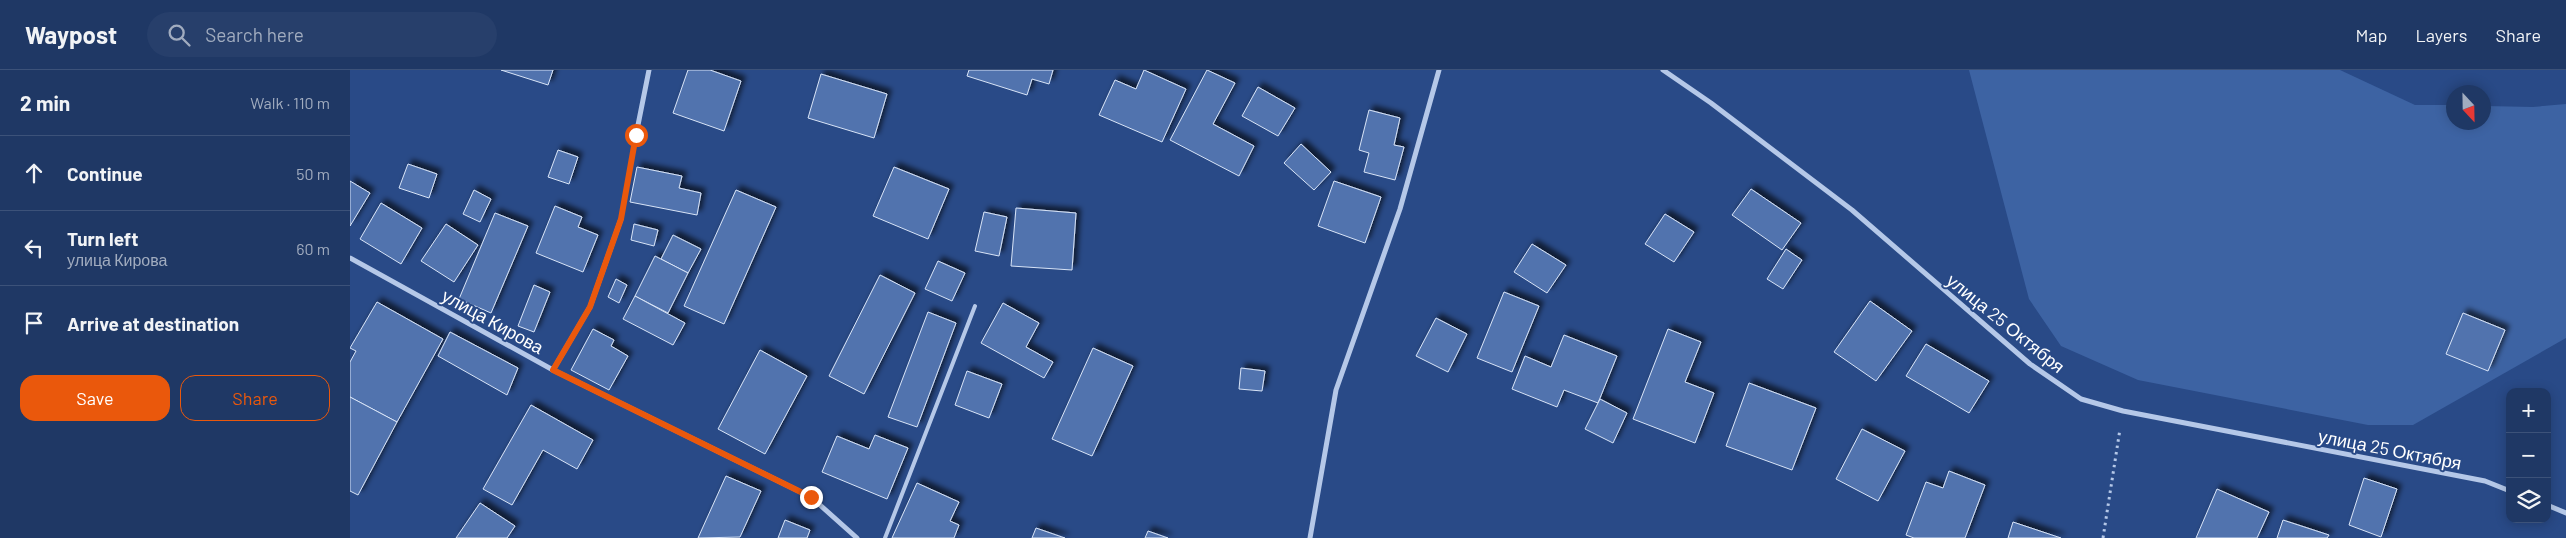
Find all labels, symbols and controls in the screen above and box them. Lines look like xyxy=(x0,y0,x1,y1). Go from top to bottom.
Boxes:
search box xyxy=(147,12,497,57)
text: Waypost xyxy=(25,20,117,49)
icon: search xyxy=(165,21,193,49)
text: Search here xyxy=(205,23,304,46)
text: Map xyxy=(2355,24,2387,46)
text: Layers xyxy=(2415,24,2468,46)
text: Share xyxy=(2496,24,2541,46)
north arrow xyxy=(2446,85,2491,130)
text: 2 min xyxy=(20,90,70,115)
text: Walk · 110 m xyxy=(250,93,330,112)
route start xyxy=(625,124,648,147)
icon: ahead xyxy=(20,159,48,187)
text: Continue xyxy=(67,162,143,185)
text: 50 m xyxy=(296,164,330,183)
text: Turn left xyxy=(67,227,138,250)
icon: left xyxy=(20,234,48,262)
text: 60 m xyxy=(296,239,330,258)
text: улица Кирова xyxy=(67,250,167,269)
street label: улица 25 Октября xyxy=(1943,269,2069,377)
street label: улица Кирова xyxy=(438,284,549,358)
icon: arrive xyxy=(20,309,48,337)
text: Arrive at destination xyxy=(67,312,239,335)
button: Save xyxy=(20,375,170,421)
button: Share xyxy=(180,375,330,421)
map controls xyxy=(2506,388,2551,523)
button: + xyxy=(2506,388,2551,433)
street label: улица 25 Октября xyxy=(2316,424,2464,474)
button: − xyxy=(2506,433,2551,478)
button: layers xyxy=(2506,478,2551,523)
route end xyxy=(800,486,823,509)

